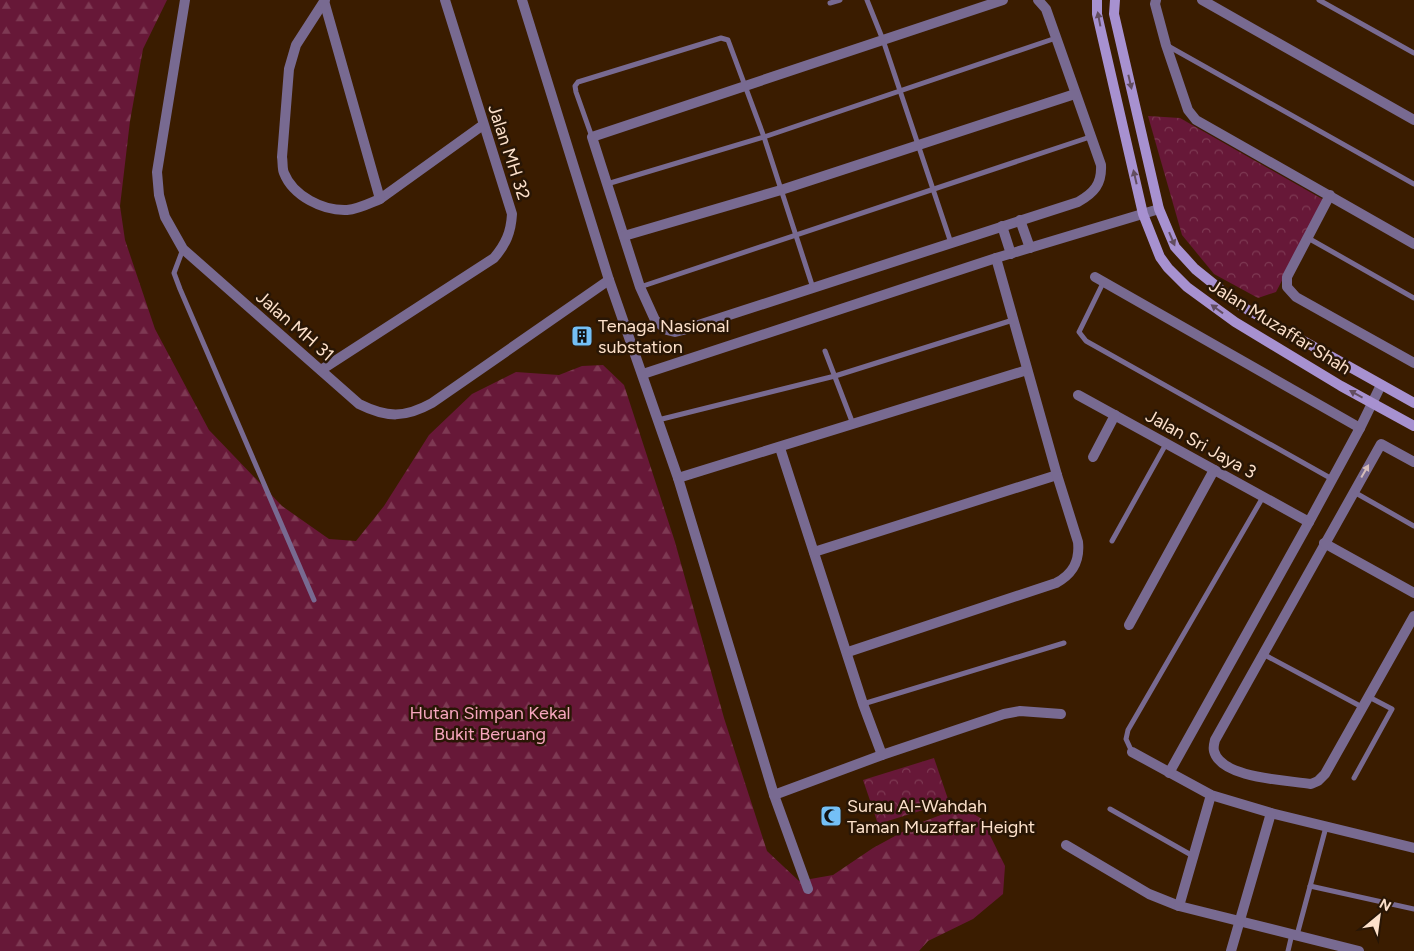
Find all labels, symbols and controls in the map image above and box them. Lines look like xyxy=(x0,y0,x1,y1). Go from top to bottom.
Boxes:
one-way arrow xyxy=(1094,10,1102,26)
one-way arrow xyxy=(1126,74,1134,89)
street label: Jalan MH 32 xyxy=(483,101,535,203)
one-way arrow xyxy=(1131,170,1139,185)
one-way arrow xyxy=(1168,231,1176,246)
street label: Jalan Muzaffar Shah xyxy=(1205,275,1355,379)
street label: Jalan MH 31 xyxy=(251,286,339,366)
one-way arrow xyxy=(1211,304,1224,314)
place label: Tenaga Nasional substation xyxy=(598,315,729,358)
building icon: Tenaga Nasional substation xyxy=(570,324,594,348)
one-way arrow xyxy=(1349,390,1363,398)
street label: Jalan Sri Jaya 3 xyxy=(1142,405,1260,483)
one-way arrow xyxy=(1361,464,1370,477)
park label: Hutan Simpan Kekal Bukit Beruang xyxy=(409,702,571,745)
place label: Surau Al-Wahdah Taman Muzaffar Height xyxy=(847,795,1035,838)
mosque icon: Surau Al-Wahdah Taman Muzaffar Height xyxy=(819,804,843,828)
north arrow xyxy=(1354,891,1404,941)
text: N xyxy=(1376,895,1394,915)

